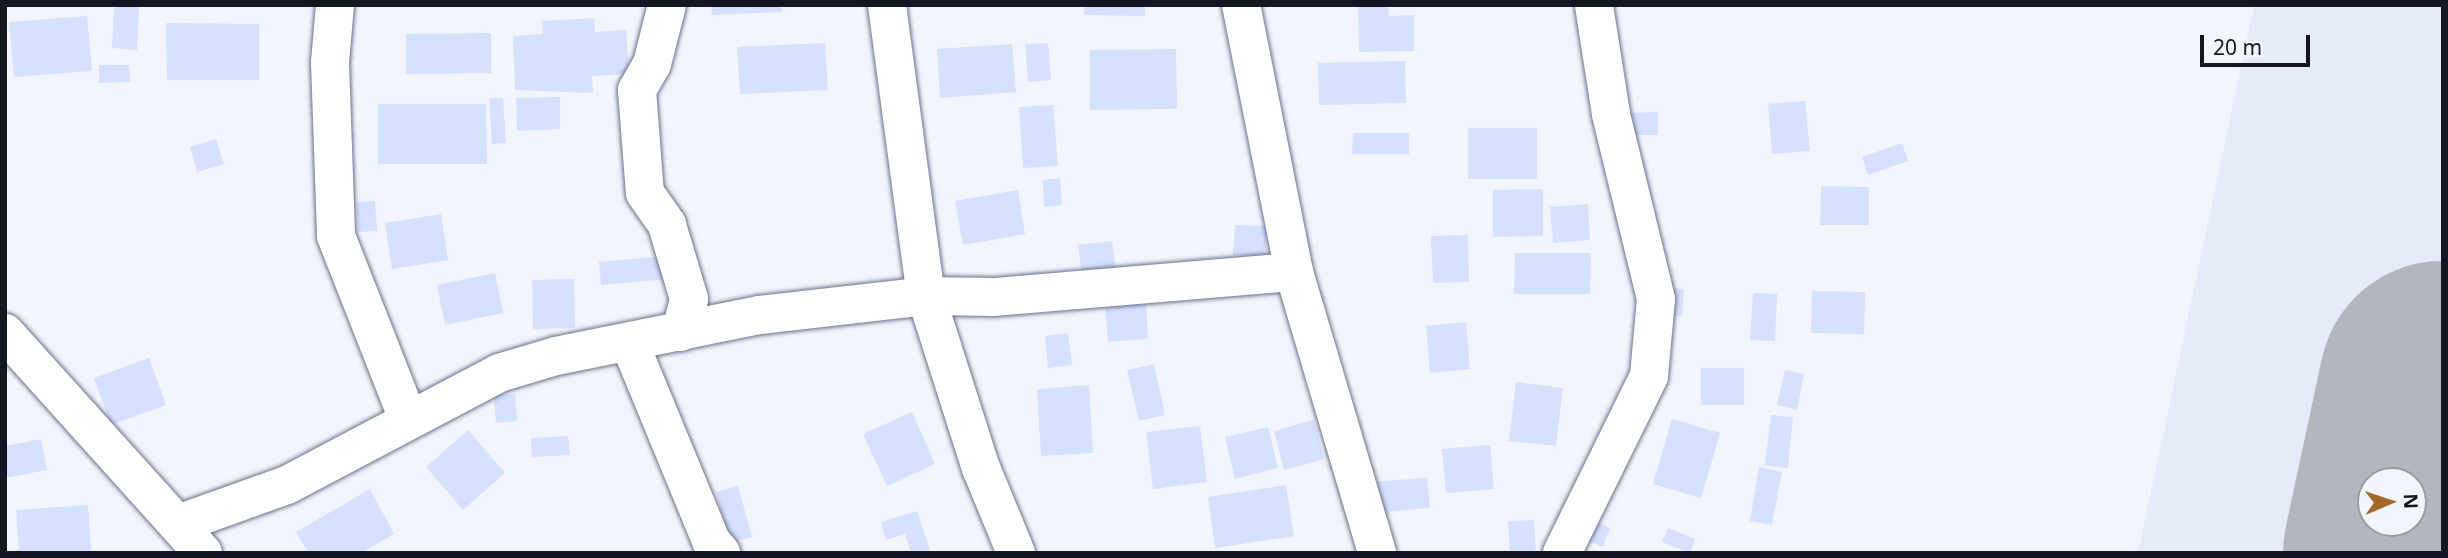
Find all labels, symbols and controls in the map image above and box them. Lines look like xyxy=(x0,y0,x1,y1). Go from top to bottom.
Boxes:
scale bar xyxy=(2203,21,2313,65)
text: 20 m xyxy=(2213,33,2262,61)
north arrow xyxy=(2357,467,2427,537)
text: N xyxy=(2398,493,2424,510)

